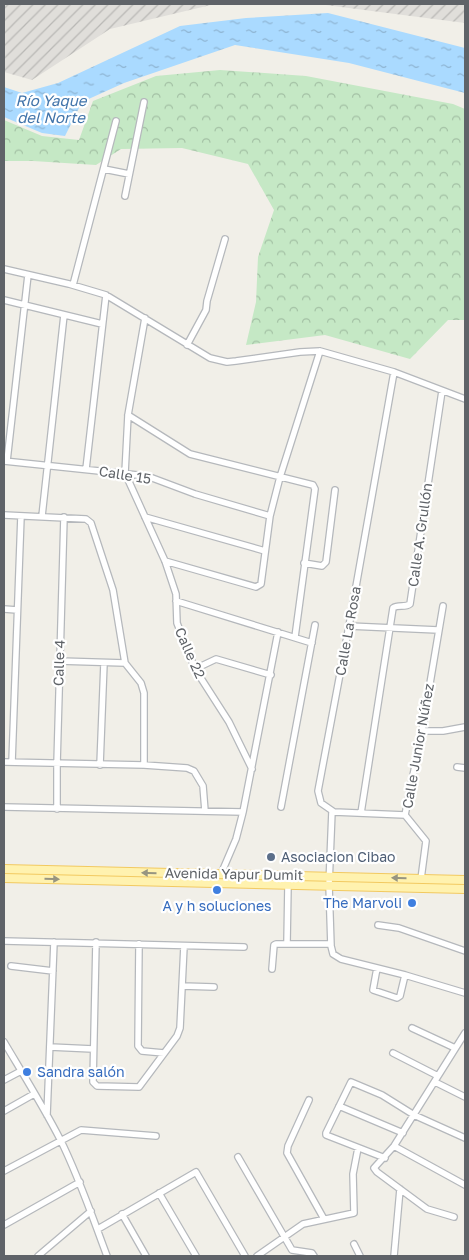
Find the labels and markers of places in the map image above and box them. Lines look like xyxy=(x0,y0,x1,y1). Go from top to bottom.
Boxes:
place label: Asociacion Cibao xyxy=(281,848,396,865)
marker: Asociacion Cibao xyxy=(265,851,277,863)
marker: A y h soluciones xyxy=(211,884,223,896)
place label: The Marvoli xyxy=(323,894,402,911)
place label: A y h soluciones xyxy=(162,897,272,914)
marker: The Marvoli xyxy=(406,897,418,909)
place label: Sandra salón xyxy=(37,1063,125,1080)
marker: Sandra salón xyxy=(21,1066,33,1078)

